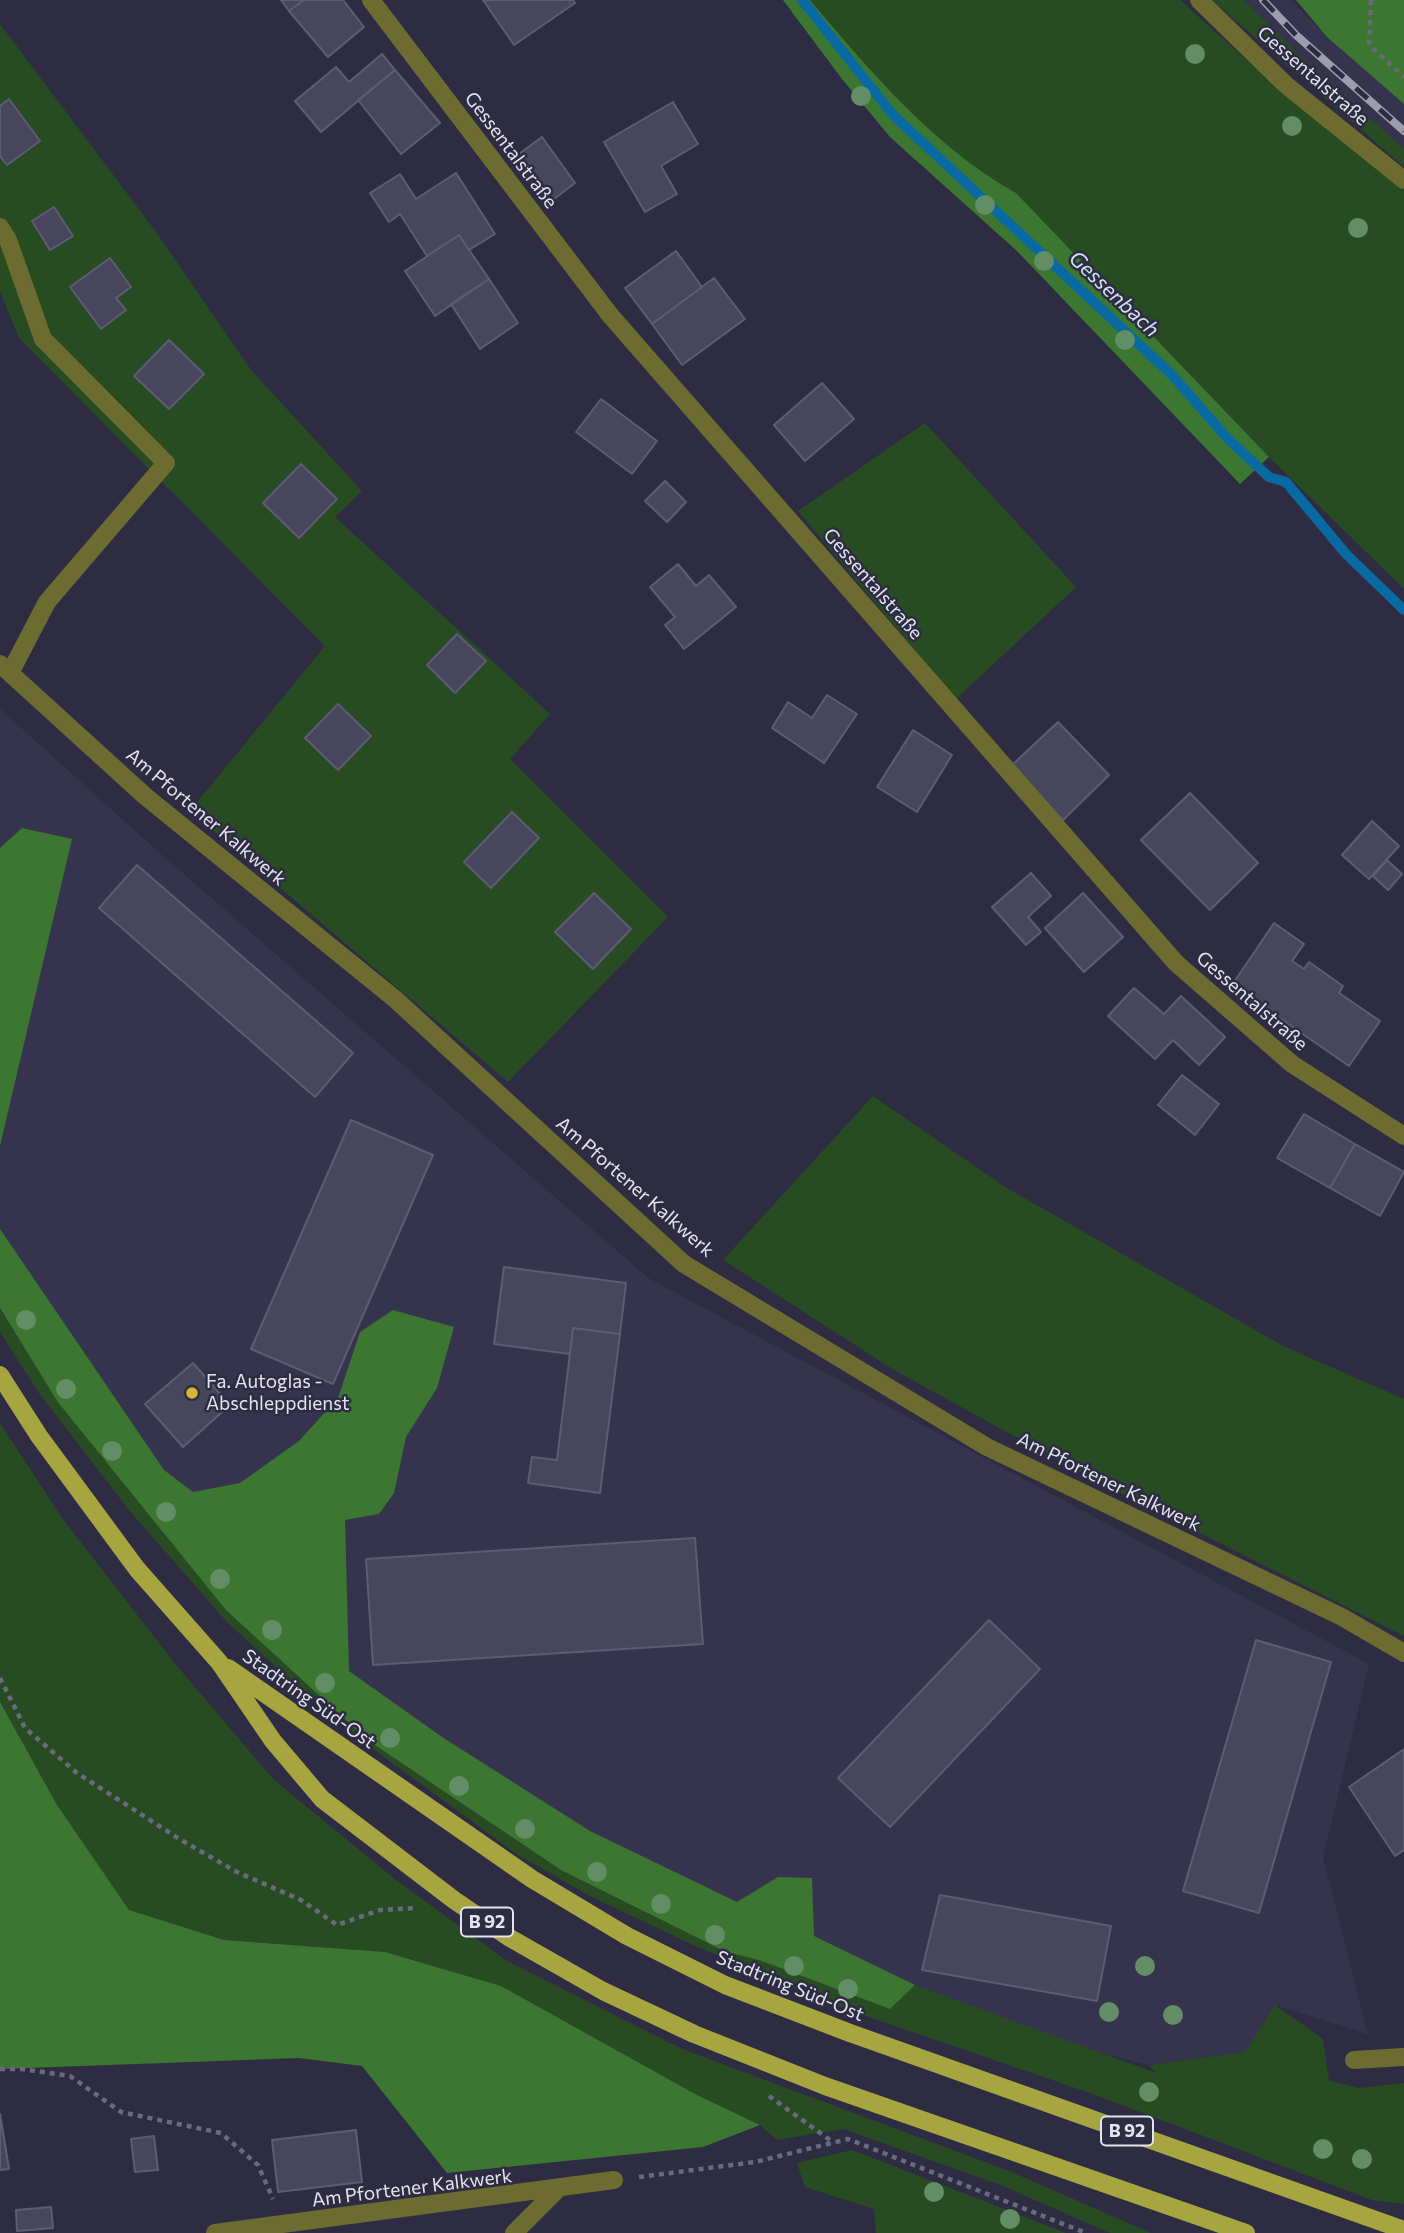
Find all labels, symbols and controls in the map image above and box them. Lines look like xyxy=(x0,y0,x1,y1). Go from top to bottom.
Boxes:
street label: Gessentalstraße xyxy=(1253,21,1373,131)
street label: Gessentalstraße xyxy=(460,87,562,213)
water label: Gessenbach xyxy=(1064,246,1164,342)
street label: Gessentalstraße xyxy=(818,524,928,644)
street label: Am Pfortener Kalkwerk xyxy=(121,743,291,891)
street label: Gessentalstraße xyxy=(1192,946,1312,1056)
street label: Am Pfortener Kalkwerk xyxy=(551,1112,719,1262)
place label: Fa. Autoglas - Abschleppdienst xyxy=(206,1371,350,1415)
marker: Fa. Autoglas - Abschleppdienst xyxy=(184,1385,200,1401)
street label: Am Pfortener Kalkwerk xyxy=(1013,1428,1205,1536)
street label: Stadtring Süd-Ost xyxy=(238,1645,380,1753)
road number: B 92 xyxy=(461,1908,513,1936)
street label: Stadtring Süd-Ost xyxy=(713,1946,867,2026)
road number: B 92 xyxy=(1101,2116,1153,2146)
street label: Am Pfortener Kalkwerk xyxy=(311,2164,513,2212)

